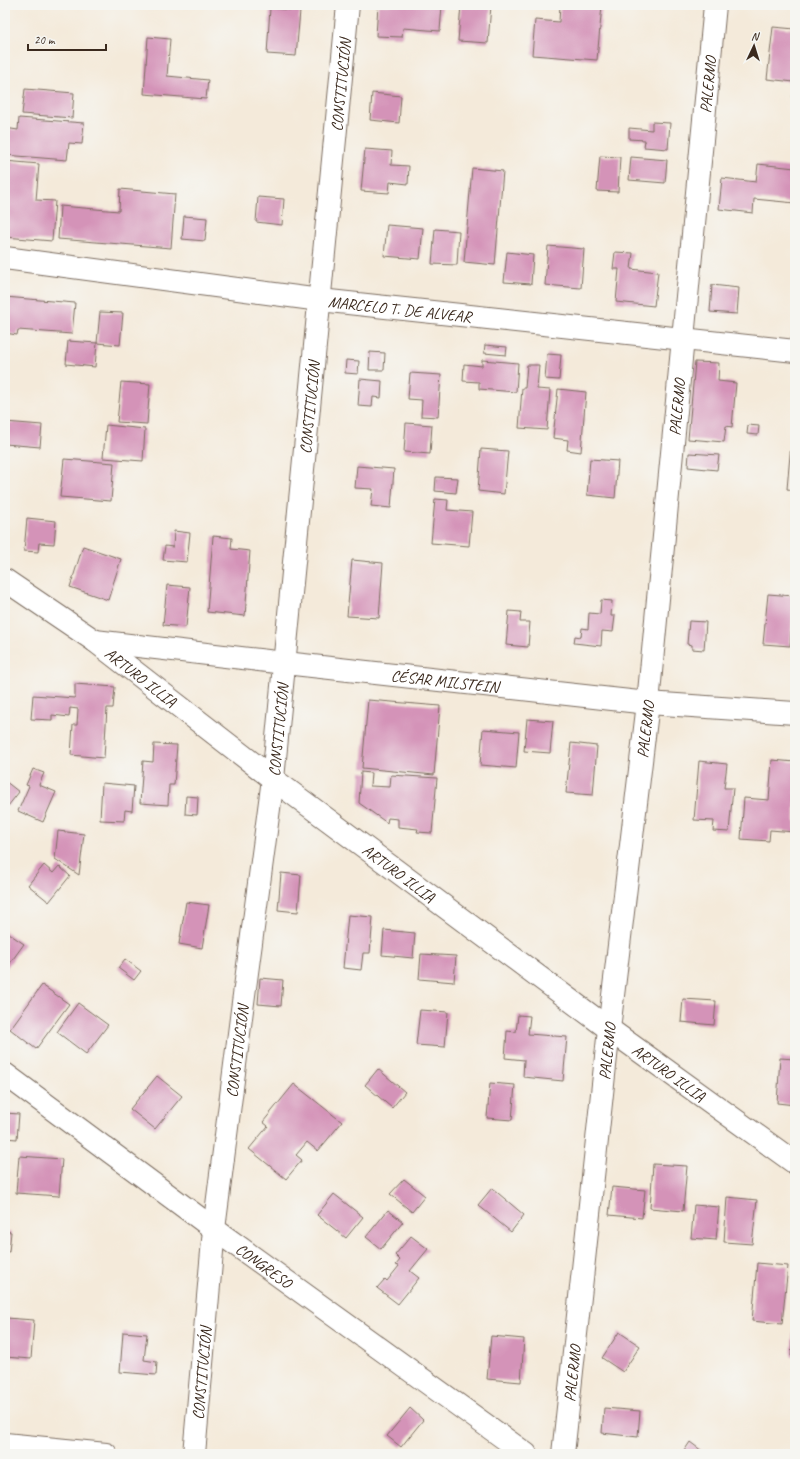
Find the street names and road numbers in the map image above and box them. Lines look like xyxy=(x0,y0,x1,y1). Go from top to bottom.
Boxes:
street label: CONSTITUCIÓN xyxy=(327,36,356,132)
street label: PALERMO xyxy=(696,53,721,114)
street label: MARCELO T. DE ALVEAR xyxy=(327,292,475,327)
street label: CONSTITUCIÓN xyxy=(296,358,325,455)
street label: PALERMO xyxy=(665,376,690,436)
street label: ARTURO ILLIA xyxy=(101,643,181,712)
street label: CÉSAR MILSTEIN xyxy=(390,666,502,698)
street label: CONSTITUCIÓN xyxy=(264,681,293,777)
street label: PALERMO xyxy=(633,698,659,759)
street label: ARTURO ILLIA xyxy=(358,840,439,908)
street label: CONSTITUCIÓN xyxy=(222,1002,254,1099)
street label: PALERMO xyxy=(595,1020,621,1081)
street label: ARTURO ILLIA xyxy=(628,1040,710,1107)
street label: CONGRESO xyxy=(232,1239,297,1294)
street label: CONSTITUCIÓN xyxy=(188,1324,216,1421)
street label: PALERMO xyxy=(560,1342,586,1403)

